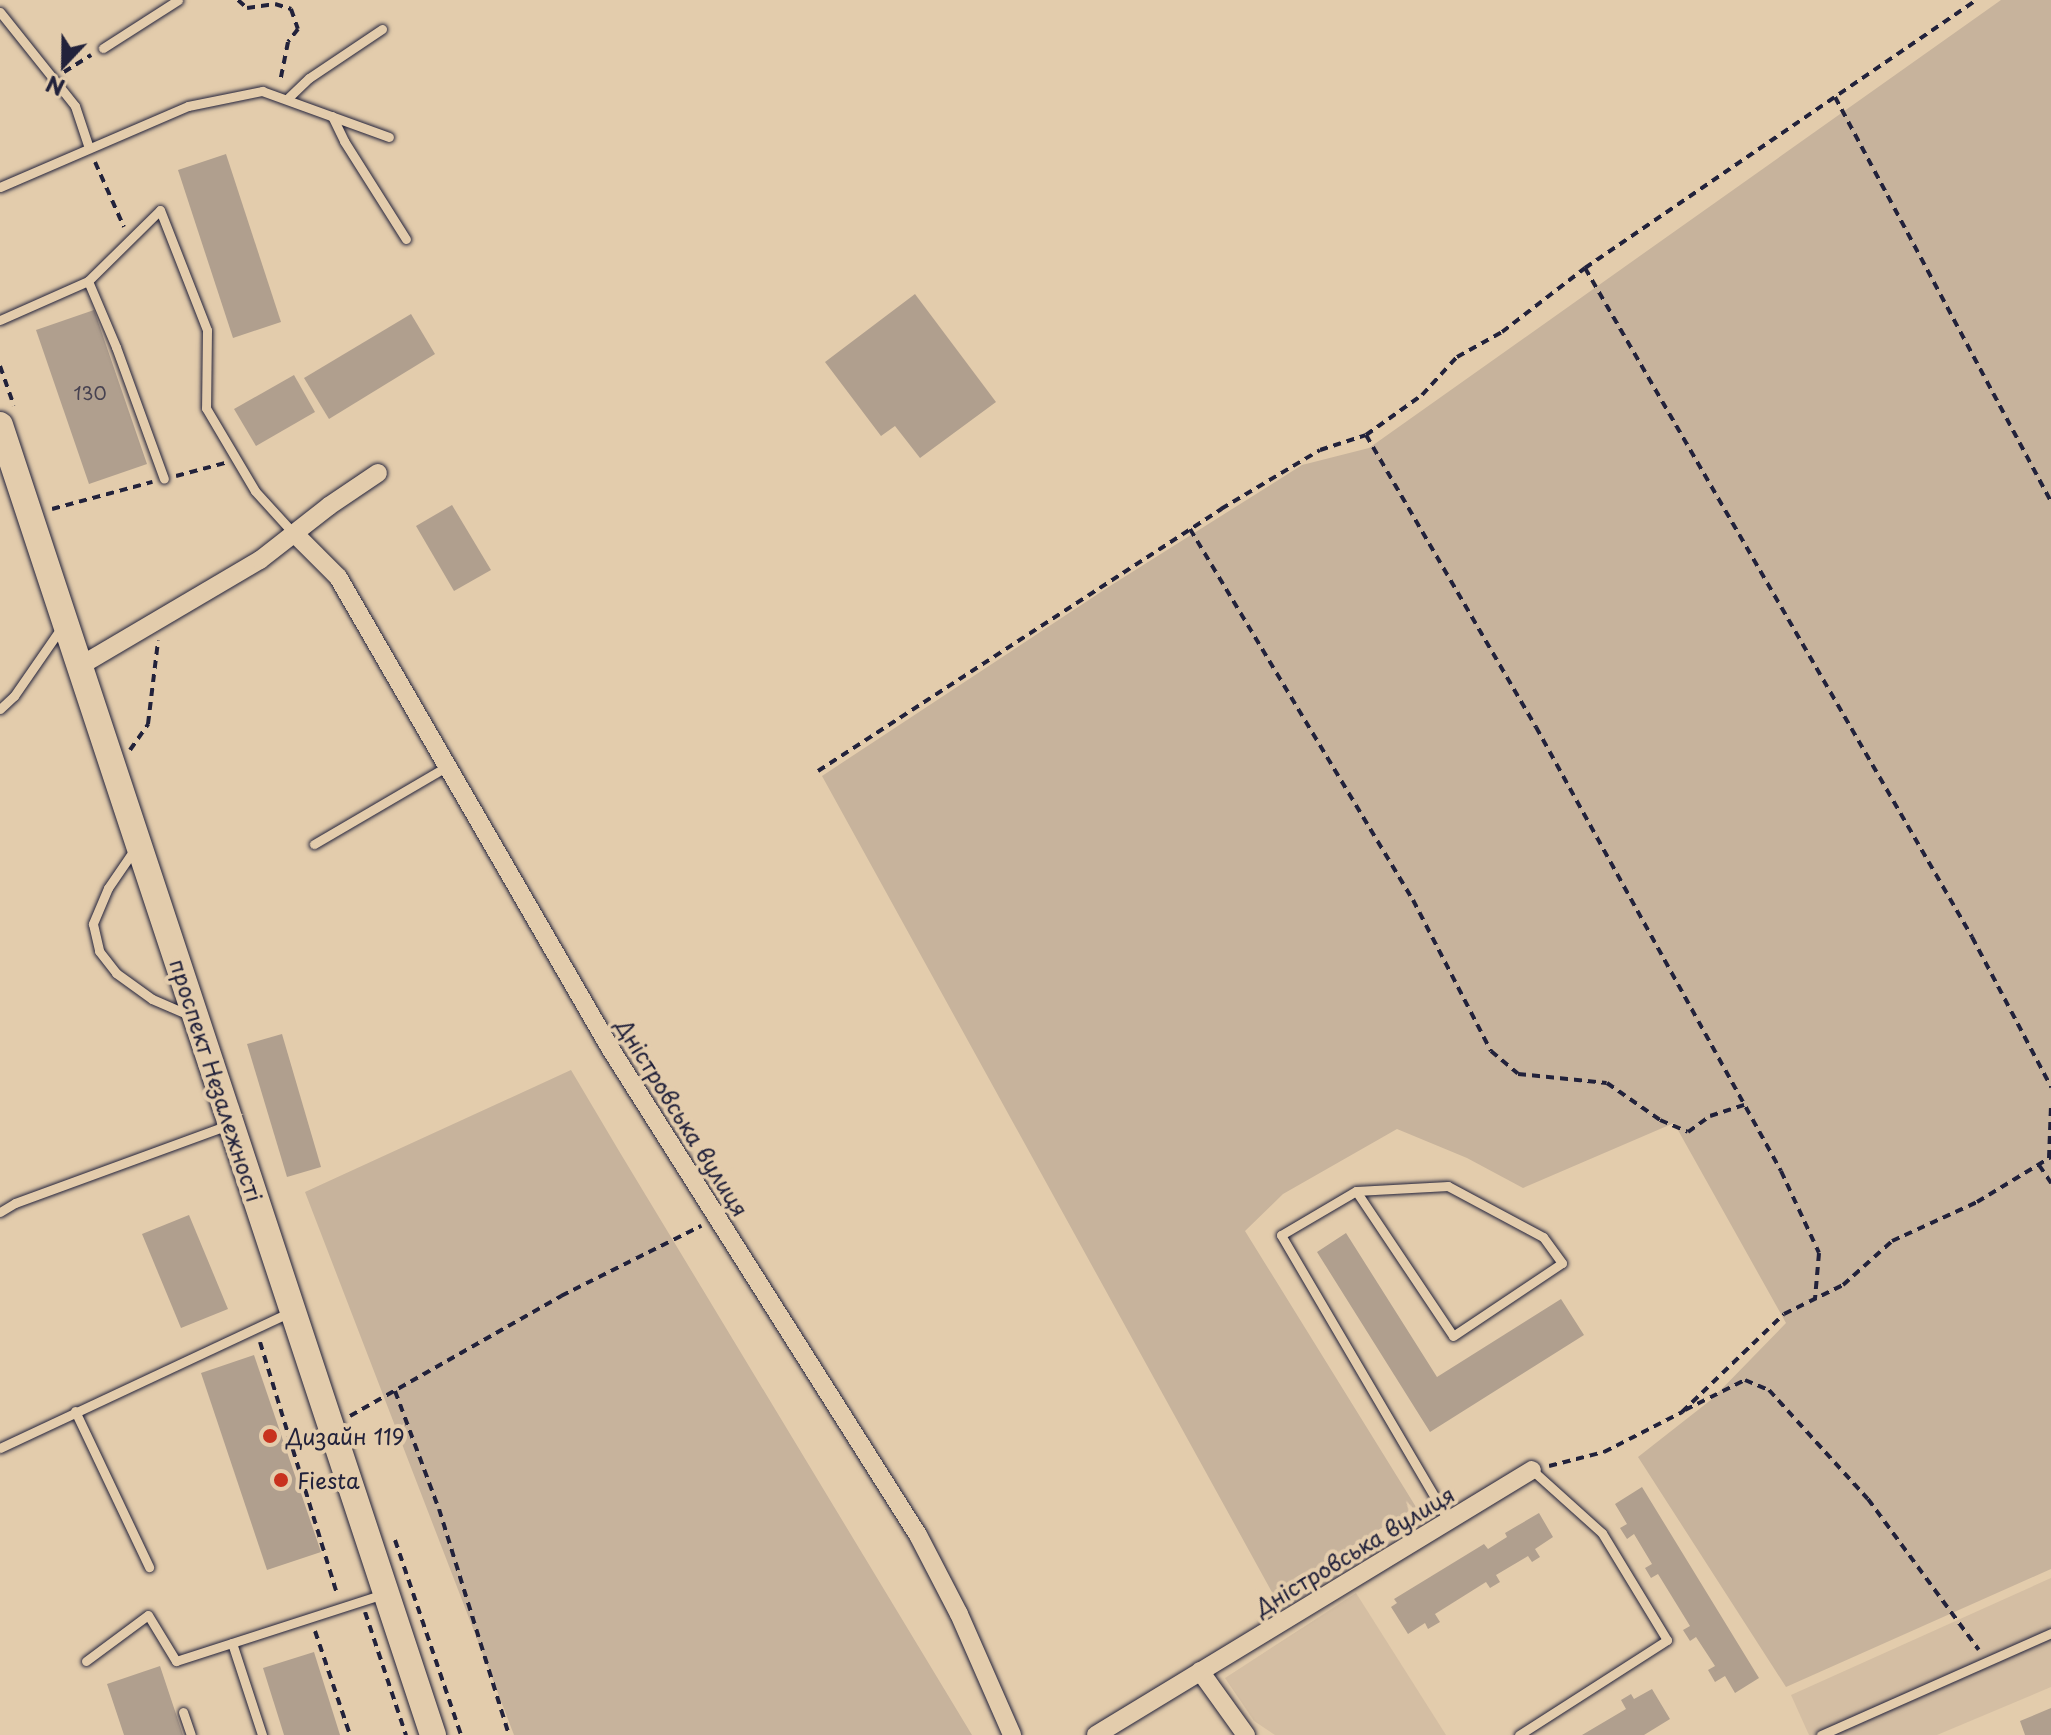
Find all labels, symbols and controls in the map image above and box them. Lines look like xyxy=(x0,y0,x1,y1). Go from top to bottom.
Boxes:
north arrow xyxy=(24,24,104,104)
text: N xyxy=(41,68,69,105)
house number: 130 xyxy=(73,382,107,404)
street label: проспект Незалежності xyxy=(165,955,269,1205)
street label: Дністровська вулиця xyxy=(611,1013,755,1221)
place label: Дизайн 119 xyxy=(286,1423,405,1449)
marker: Дизайн 119 xyxy=(261,1427,279,1445)
place label: Fiesta xyxy=(297,1467,360,1493)
marker: Fiesta xyxy=(272,1471,290,1489)
street label: Дністровська вулиця xyxy=(1249,1480,1459,1620)

